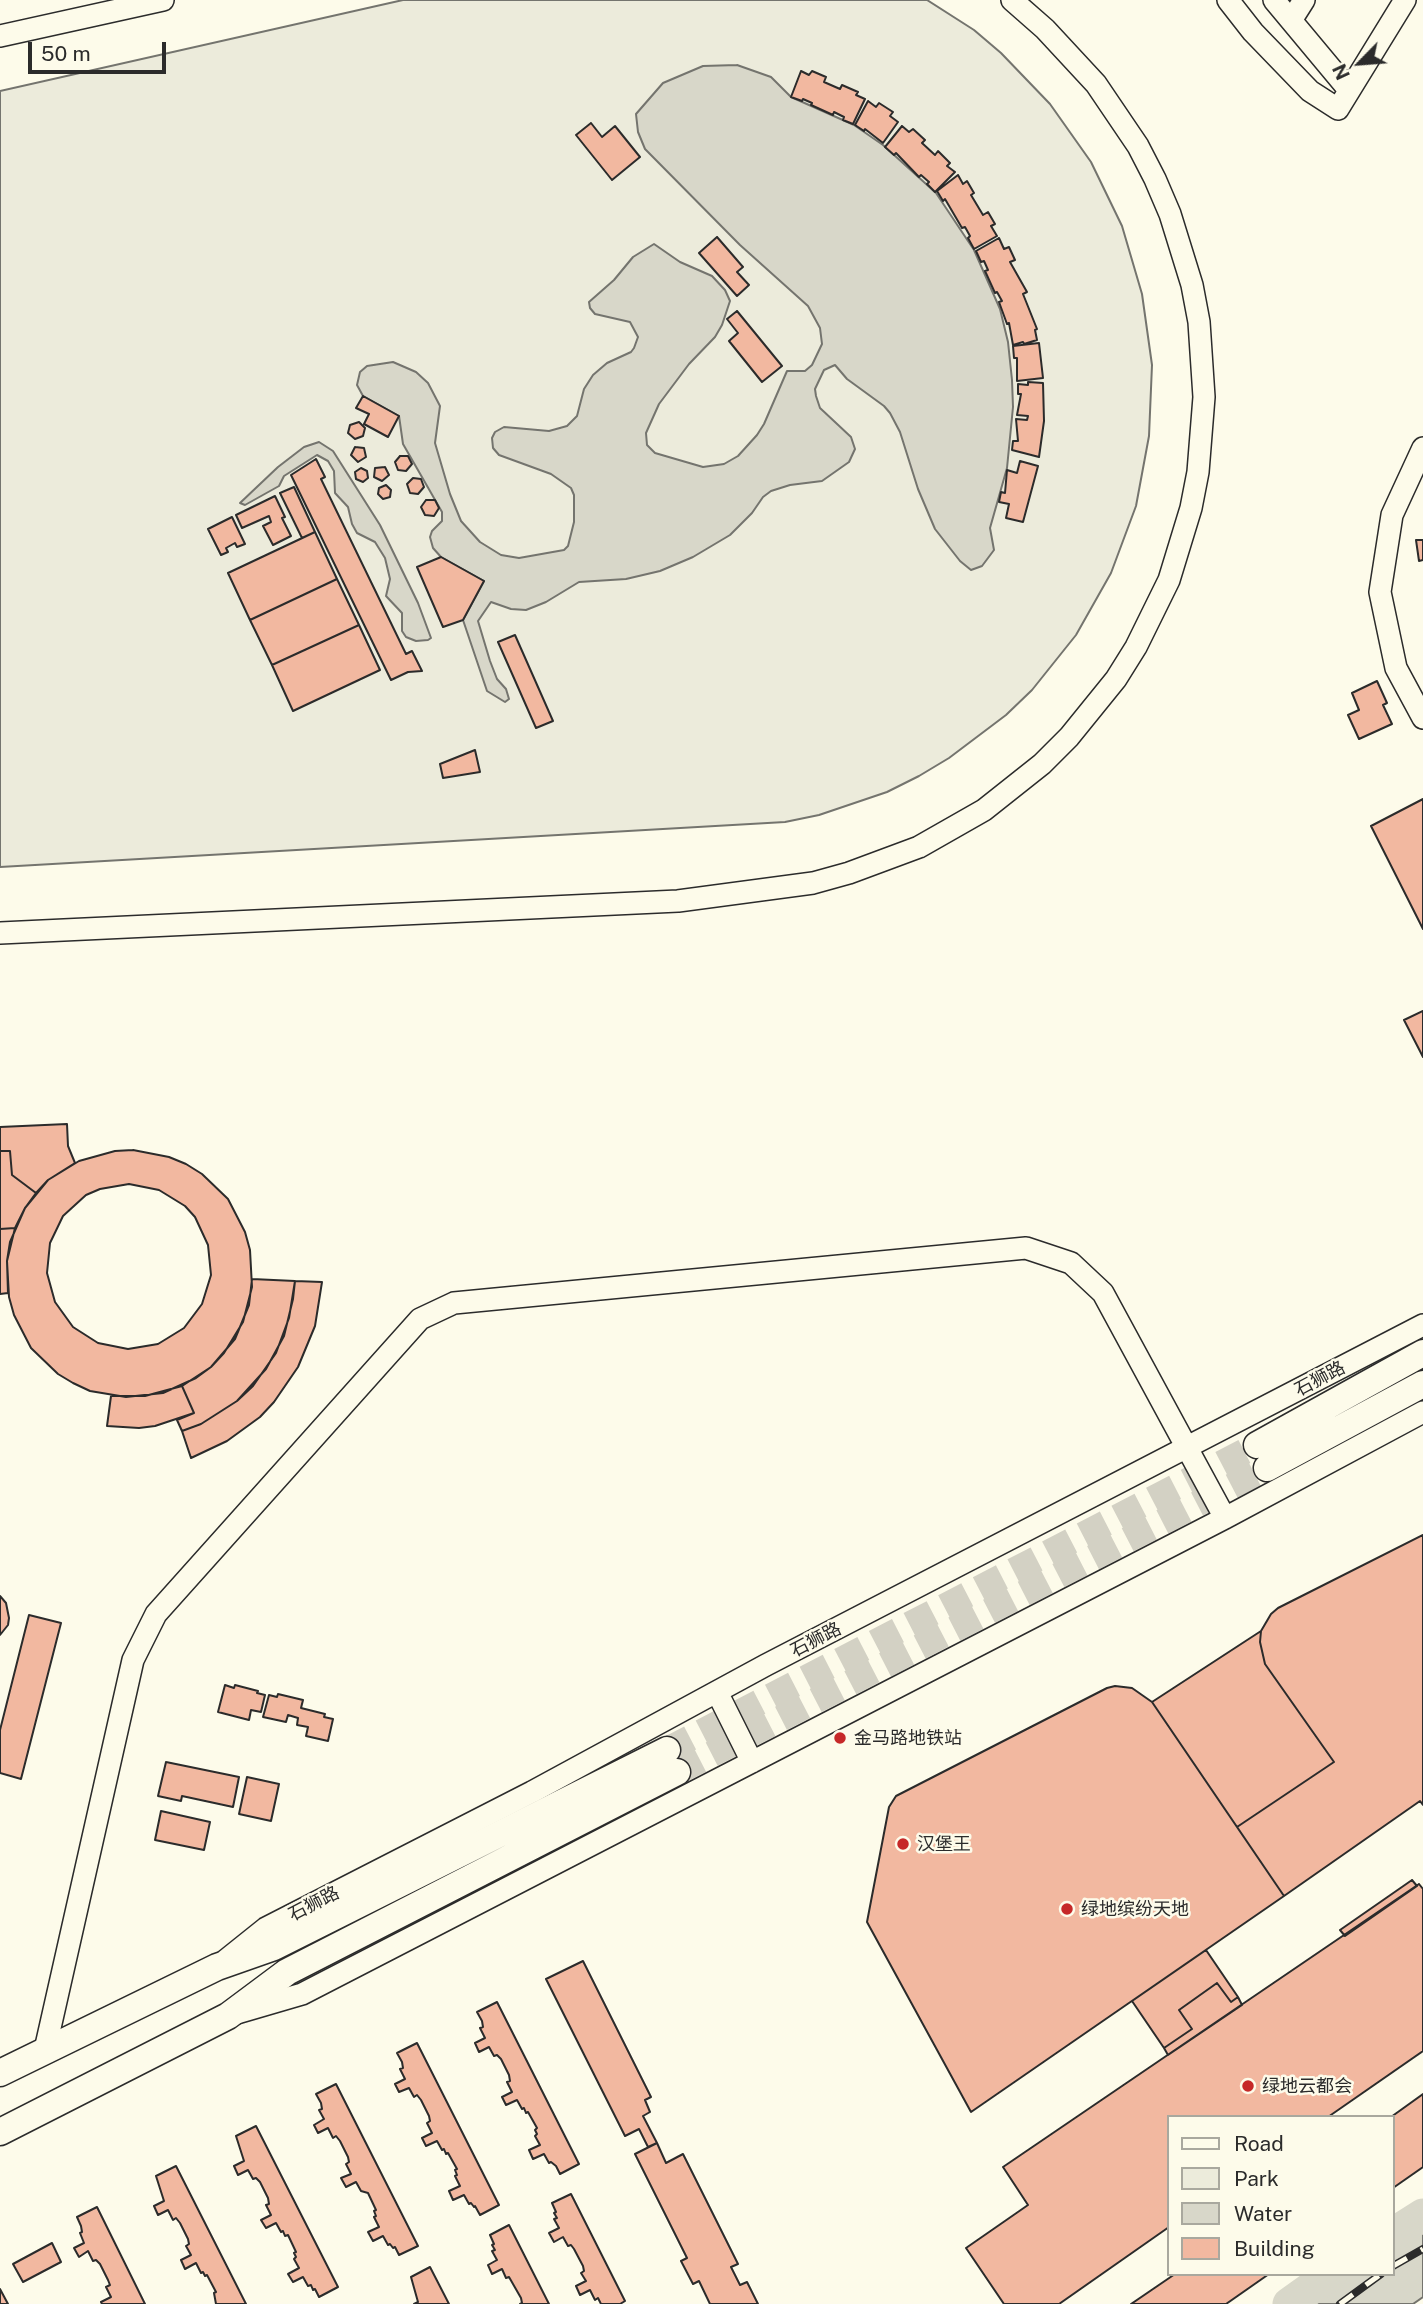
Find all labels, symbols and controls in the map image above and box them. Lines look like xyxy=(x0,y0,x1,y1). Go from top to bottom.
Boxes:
scale bar xyxy=(32,28,170,72)
north arrow xyxy=(1325,28,1395,98)
text: 50 m xyxy=(41,41,91,66)
text: N xyxy=(1328,60,1354,83)
street label: 石狮路 xyxy=(1291,1357,1349,1401)
street label: 石狮路 xyxy=(787,1618,845,1662)
place label: 金马路地铁站 xyxy=(854,1727,962,1749)
marker: 金马路地铁站 xyxy=(832,1730,848,1746)
place label: 汉堡王 xyxy=(917,1833,971,1855)
marker: 汉堡王 xyxy=(895,1836,911,1852)
street label: 石狮路 xyxy=(285,1882,343,1926)
place label: 绿地缤纷天地 xyxy=(1081,1898,1189,1920)
marker: 绿地缤纷天地 xyxy=(1059,1901,1075,1917)
place label: 绿地云都会 xyxy=(1262,2075,1352,2097)
marker: 绿地云都会 xyxy=(1240,2078,1256,2094)
legend xyxy=(1168,2115,1395,2276)
text: Road xyxy=(1234,2131,1284,2156)
text: Park xyxy=(1234,2166,1279,2191)
text: Water xyxy=(1234,2201,1292,2226)
text: Building xyxy=(1234,2236,1315,2261)

